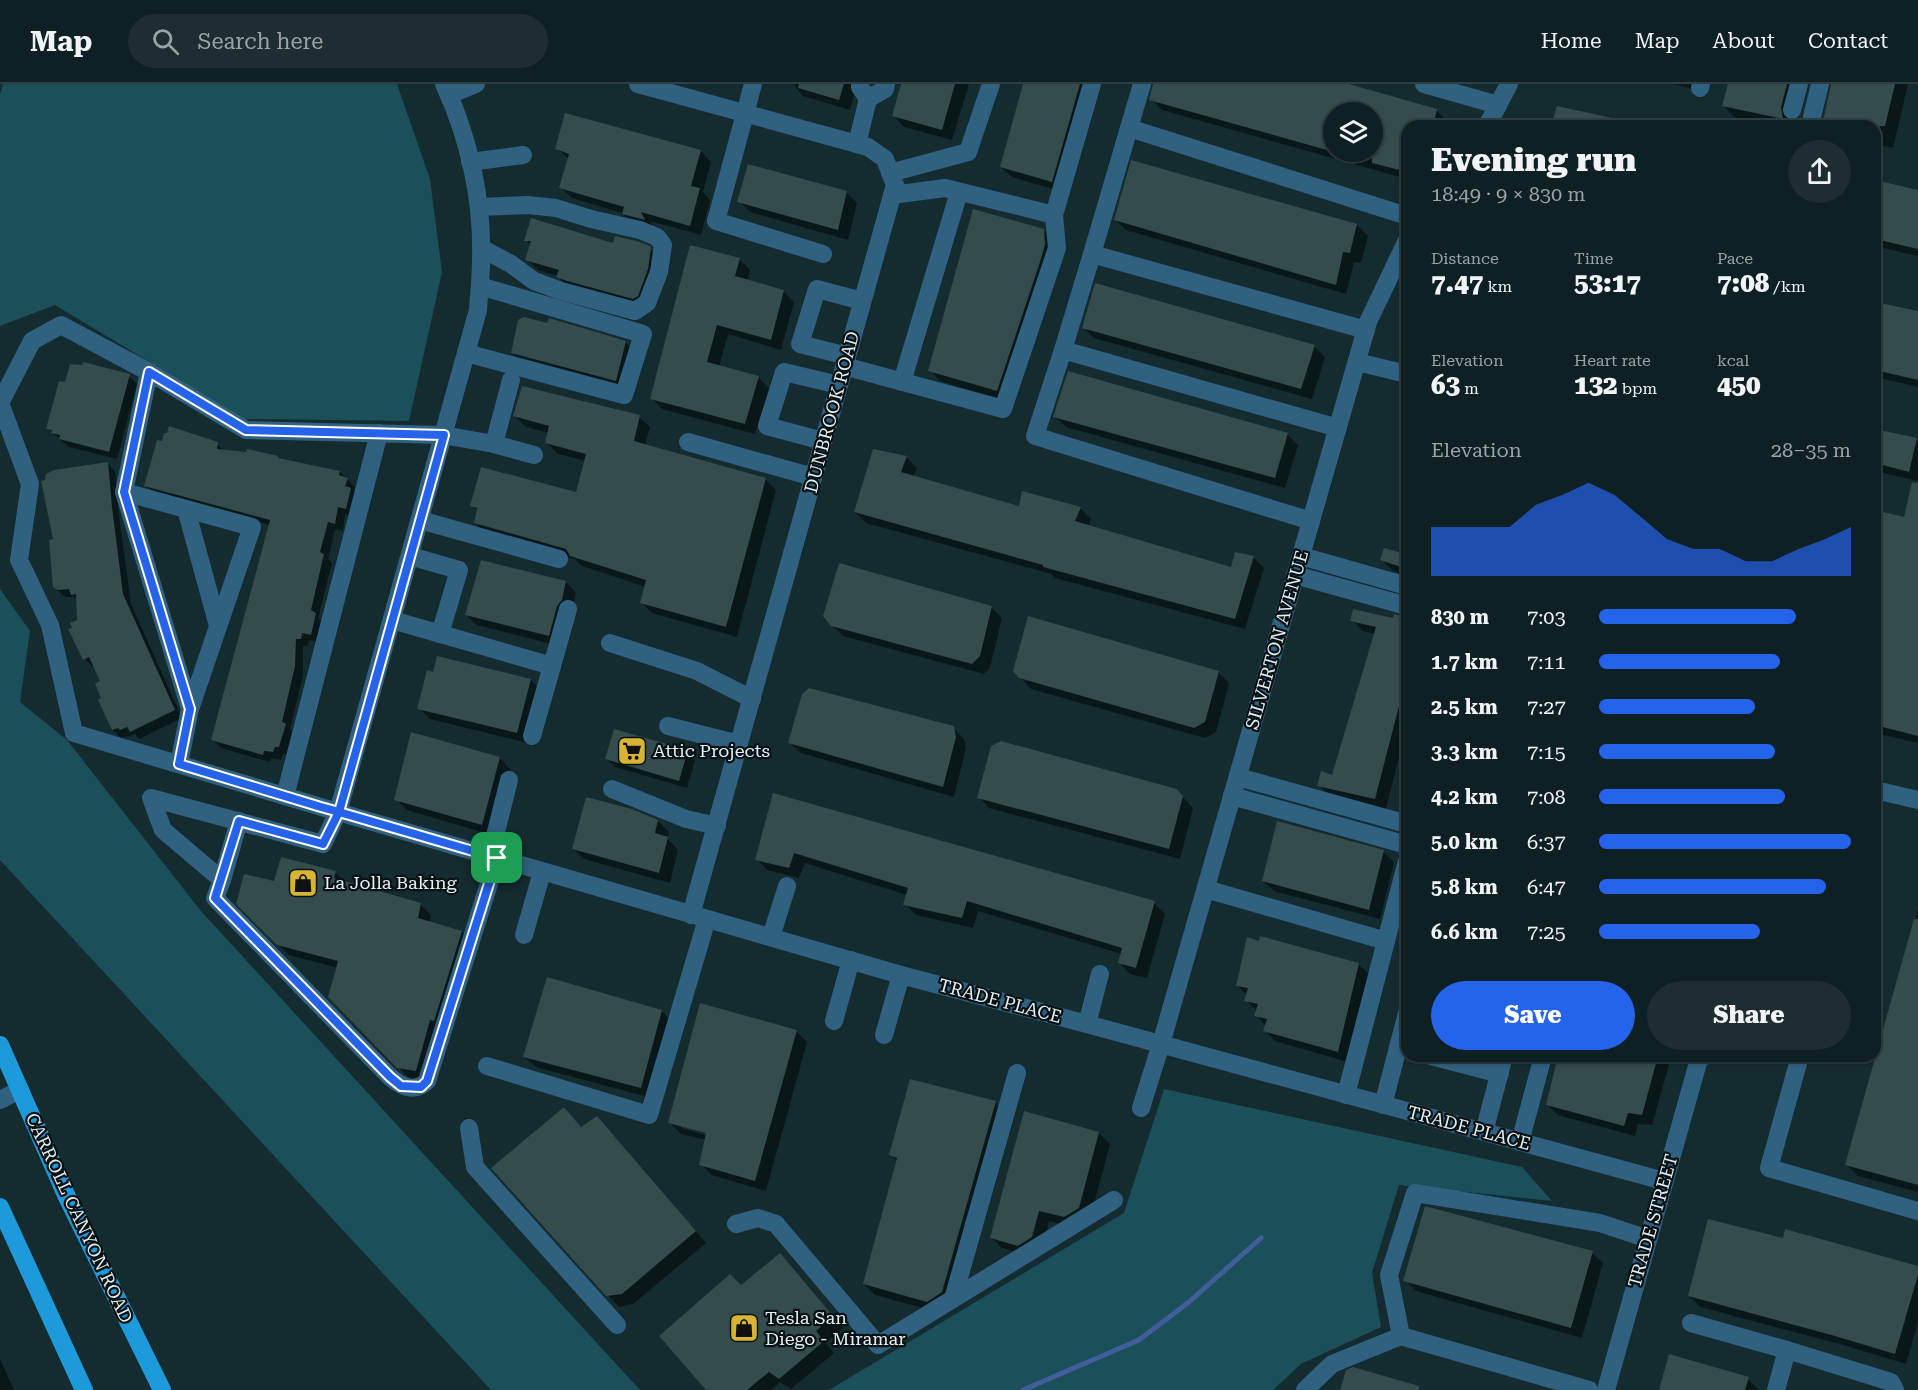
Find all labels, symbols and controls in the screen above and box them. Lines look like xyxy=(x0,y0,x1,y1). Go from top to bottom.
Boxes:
search box xyxy=(128,14,548,68)
text: Map xyxy=(30,25,92,58)
icon: search xyxy=(149,25,182,58)
text: Search here xyxy=(197,29,323,54)
text: Home xyxy=(1541,29,1602,53)
text: Map xyxy=(1635,29,1680,53)
text: About xyxy=(1713,29,1775,53)
text: Contact xyxy=(1808,29,1888,53)
map controls xyxy=(1323,102,1383,162)
button: layers xyxy=(1323,102,1383,162)
text: Evening run xyxy=(1431,140,1636,179)
button: share xyxy=(1788,140,1851,203)
text: 18:49 · 9 × 830 m xyxy=(1431,182,1586,206)
text: Distance xyxy=(1431,249,1499,268)
text: Time xyxy=(1574,249,1613,268)
text: Pace xyxy=(1717,249,1753,268)
text: 7.47 xyxy=(1431,268,1483,298)
text: 53:17 xyxy=(1574,268,1641,298)
text: 7:08 xyxy=(1717,268,1769,298)
text: km xyxy=(1483,277,1512,296)
text: /km xyxy=(1769,277,1806,296)
street label: DUNBROOK ROAD xyxy=(800,329,863,495)
text: Elevation xyxy=(1431,351,1504,370)
text: Heart rate xyxy=(1574,351,1651,370)
text: kcal xyxy=(1717,351,1749,370)
text: 63 xyxy=(1431,370,1460,400)
text: 132 xyxy=(1574,370,1618,400)
text: 450 xyxy=(1717,370,1761,400)
text: m xyxy=(1460,379,1479,398)
text: bpm xyxy=(1618,379,1657,398)
text: Elevation xyxy=(1431,438,1522,462)
text: 28–35 m xyxy=(1771,438,1851,462)
street label: SILVERTON AVENUE xyxy=(1241,548,1312,732)
text: 830 m xyxy=(1431,605,1489,629)
text: 7:03 xyxy=(1527,605,1566,629)
text: 1.7 km xyxy=(1431,650,1498,674)
text: 7:11 xyxy=(1527,650,1566,674)
text: 2.5 km xyxy=(1431,695,1498,719)
text: 7:27 xyxy=(1527,695,1566,719)
supermarket icon: Attic Projects xyxy=(616,735,648,767)
place label: Attic Projects xyxy=(653,740,770,761)
text: 3.3 km xyxy=(1431,740,1498,764)
text: 7:15 xyxy=(1527,740,1566,764)
text: 4.2 km xyxy=(1431,785,1498,809)
text: 7:08 xyxy=(1527,785,1566,809)
text: 5.0 km xyxy=(1431,830,1498,854)
text: 6:37 xyxy=(1527,830,1566,854)
pin xyxy=(471,832,522,883)
icon: arrive xyxy=(480,841,513,874)
shop icon: La Jolla Baking xyxy=(287,867,319,899)
place label: La Jolla Baking xyxy=(324,872,457,893)
text: 5.8 km xyxy=(1431,875,1498,899)
text: 6:47 xyxy=(1527,875,1566,899)
text: 6.6 km xyxy=(1431,920,1498,944)
text: 7:25 xyxy=(1527,920,1566,944)
street label: TRADE PLACE xyxy=(936,974,1064,1027)
button: Save xyxy=(1431,981,1635,1050)
button: Share xyxy=(1647,981,1851,1050)
street label: TRADE PLACE xyxy=(1405,1101,1533,1154)
street label: CARROLL CANYON ROAD xyxy=(22,1109,137,1326)
street label: TRADE STREET xyxy=(1623,1152,1682,1290)
place label: Tesla San Diego - Miramar xyxy=(765,1307,906,1349)
shop icon: Tesla San Diego - Miramar xyxy=(728,1312,760,1344)

